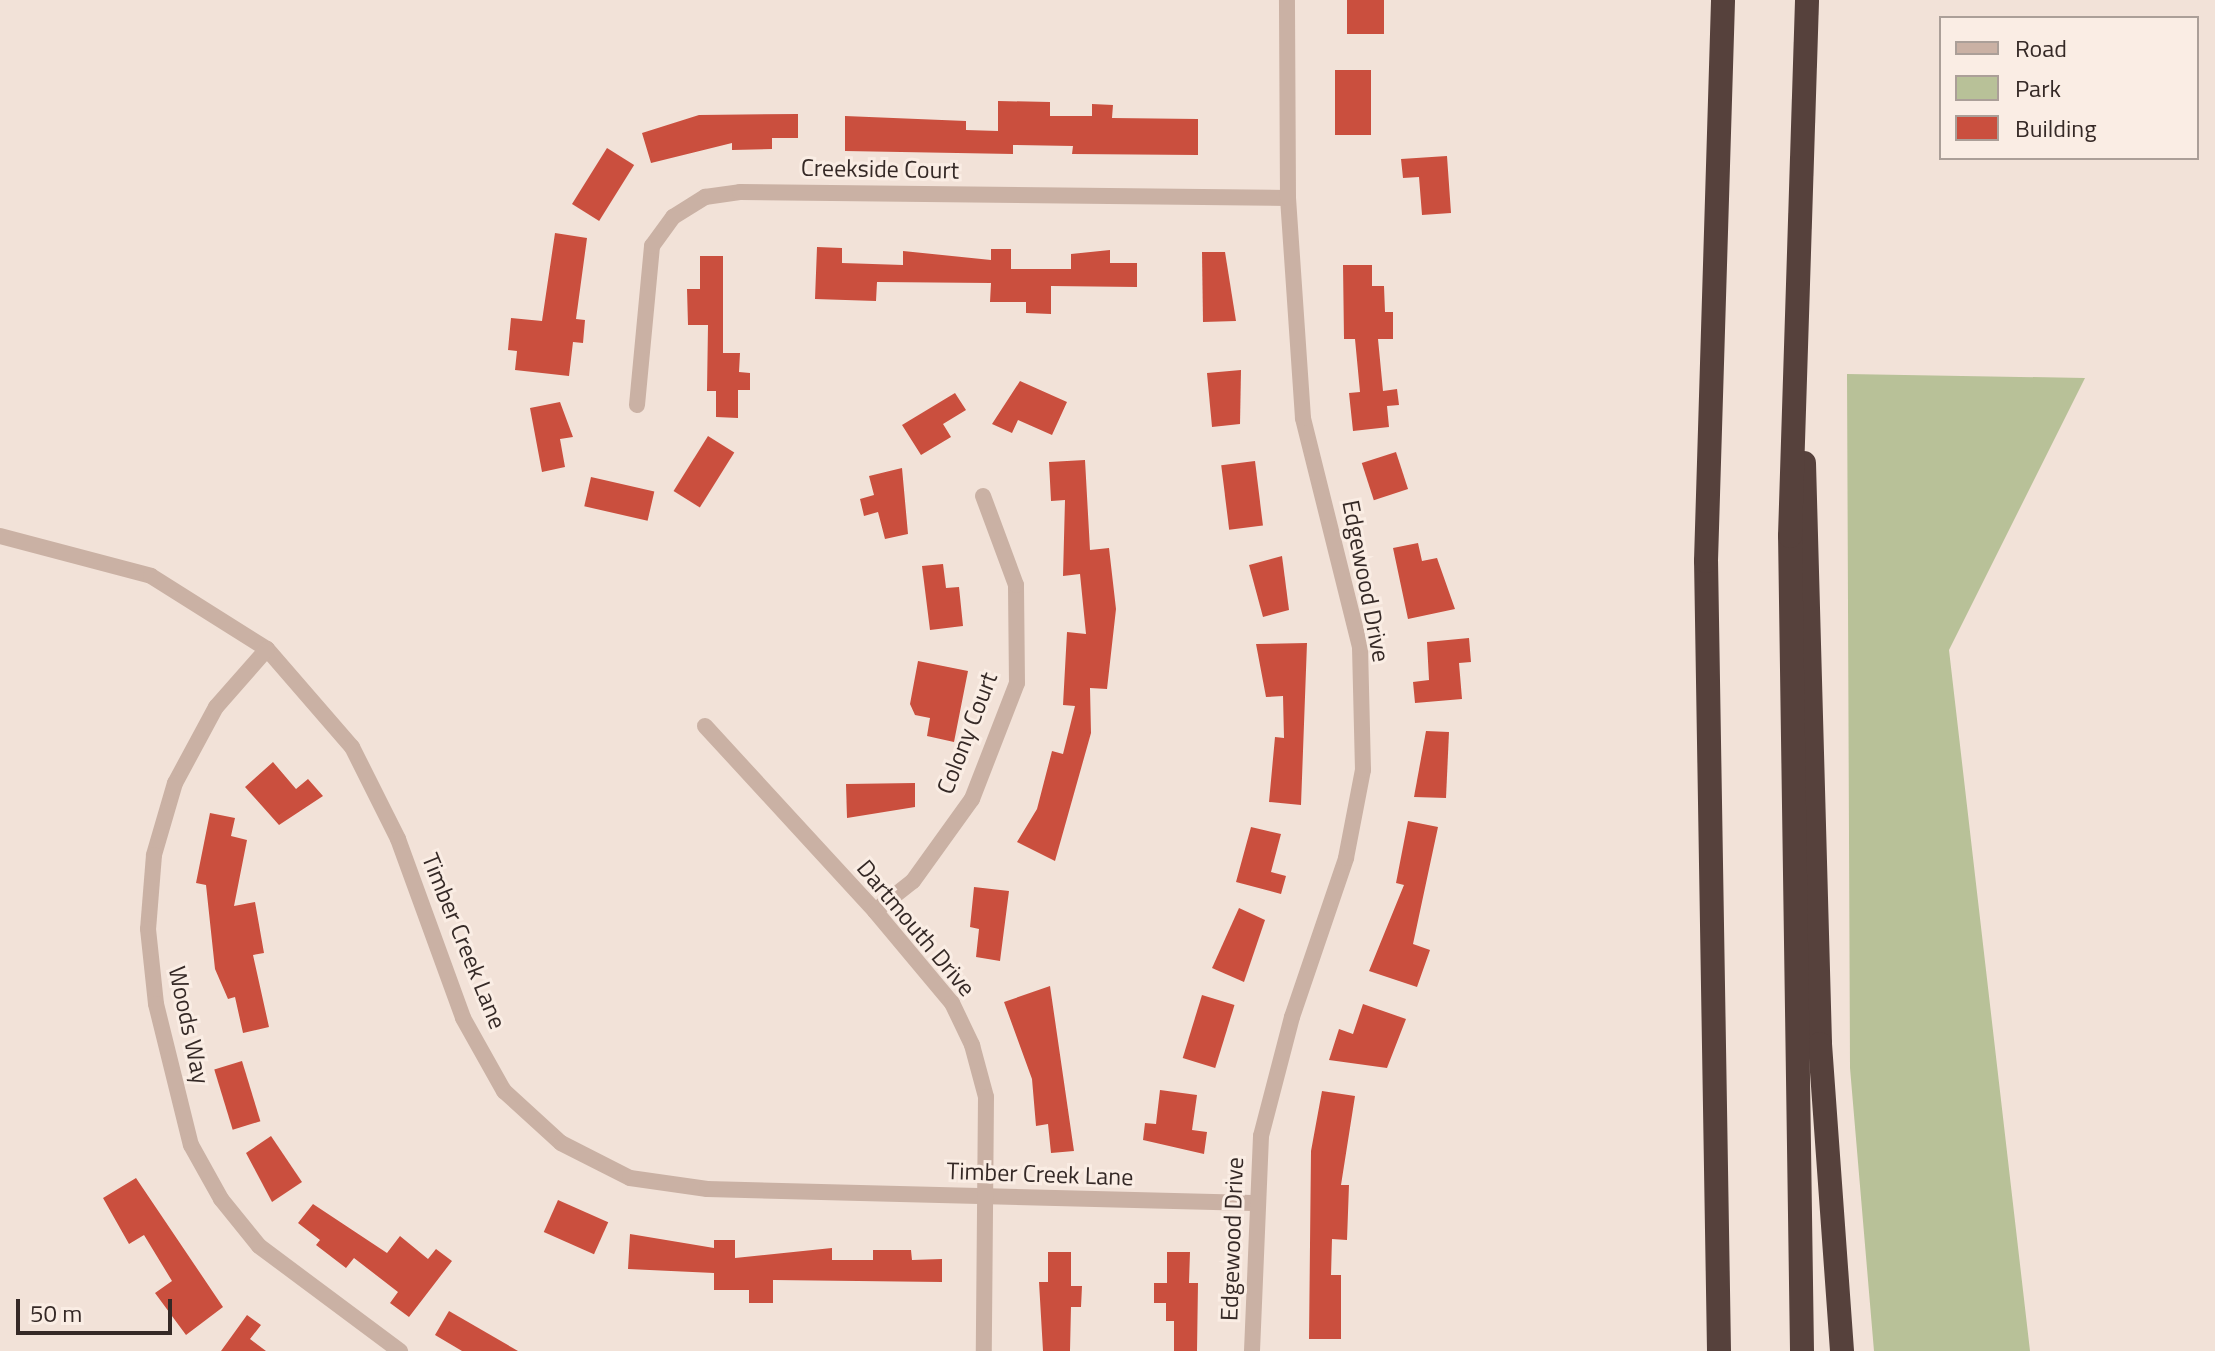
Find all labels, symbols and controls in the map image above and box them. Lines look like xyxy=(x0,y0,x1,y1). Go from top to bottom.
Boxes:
legend xyxy=(1939,16,2199,160)
text: Road xyxy=(2015,30,2067,66)
text: Park xyxy=(2015,70,2061,106)
text: Building xyxy=(2015,110,2097,146)
street label: Creekside Court xyxy=(801,153,959,185)
street label: Edgewood Drive xyxy=(1336,498,1396,664)
street label: Colony Court xyxy=(931,668,1003,798)
street label: Timber Creek Lane xyxy=(416,849,512,1033)
street label: Dartmouth Drive xyxy=(851,854,981,1002)
street label: Woods Way xyxy=(162,963,216,1087)
street label: Timber Creek Lane xyxy=(946,1156,1134,1192)
street label: Edgewood Drive xyxy=(1215,1157,1249,1321)
scale bar xyxy=(20,1283,176,1333)
text: 50 m xyxy=(30,1295,82,1331)

